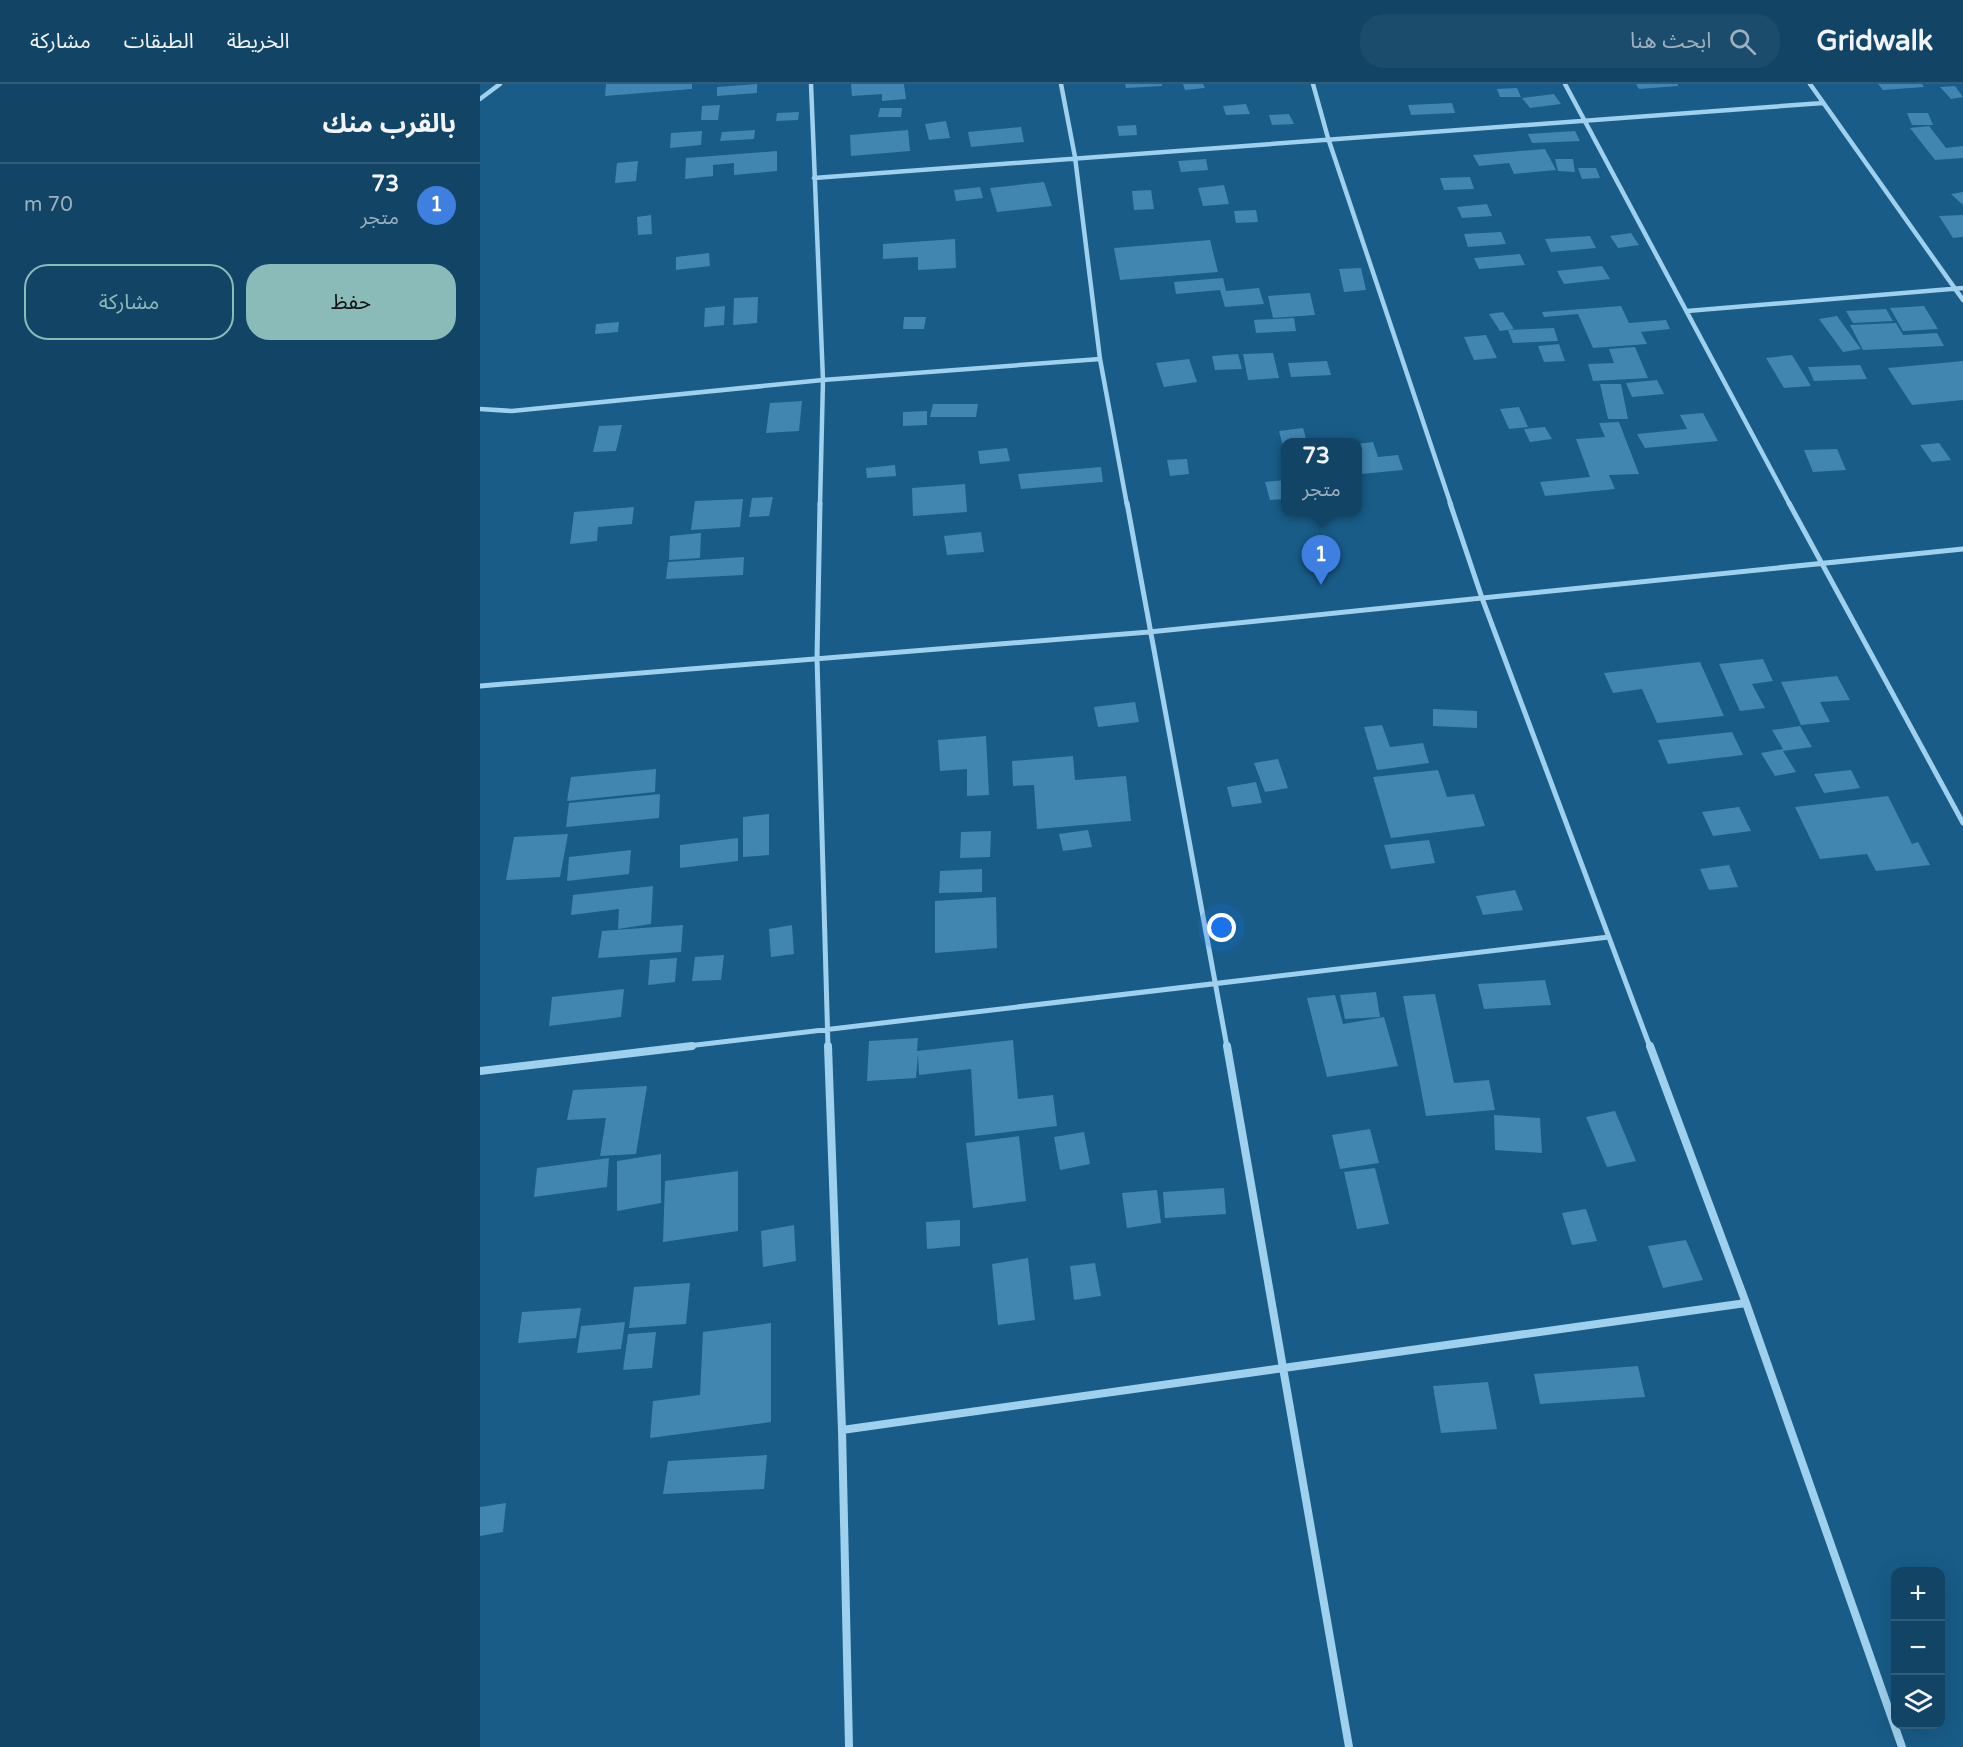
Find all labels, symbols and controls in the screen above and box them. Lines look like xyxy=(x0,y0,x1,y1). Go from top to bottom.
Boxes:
search box xyxy=(1360,14,1780,68)
text: Gridwalk xyxy=(1816,24,1933,58)
icon: search xyxy=(1726,25,1759,58)
text: ابحث هنا xyxy=(1630,28,1711,54)
text: مشاركة xyxy=(30,29,91,54)
text: الطبقات xyxy=(124,29,194,54)
text: الخريطة xyxy=(227,29,290,54)
text: بالقرب منك xyxy=(322,108,456,139)
text: 73 xyxy=(371,171,399,197)
text: 70 m xyxy=(24,193,73,217)
text: 1 xyxy=(430,193,443,217)
text: متجر xyxy=(360,206,399,230)
button: مشاركة xyxy=(24,264,234,340)
button: حفظ xyxy=(246,264,456,340)
popup xyxy=(1281,438,1362,516)
text: 73 xyxy=(1302,443,1330,469)
text: متجر xyxy=(1302,478,1341,502)
pin: 1 xyxy=(1302,536,1340,585)
your location xyxy=(1207,913,1236,942)
map controls xyxy=(1891,1567,1945,1729)
button: + xyxy=(1891,1567,1945,1621)
button: − xyxy=(1891,1621,1945,1675)
button: layers xyxy=(1891,1675,1945,1729)

